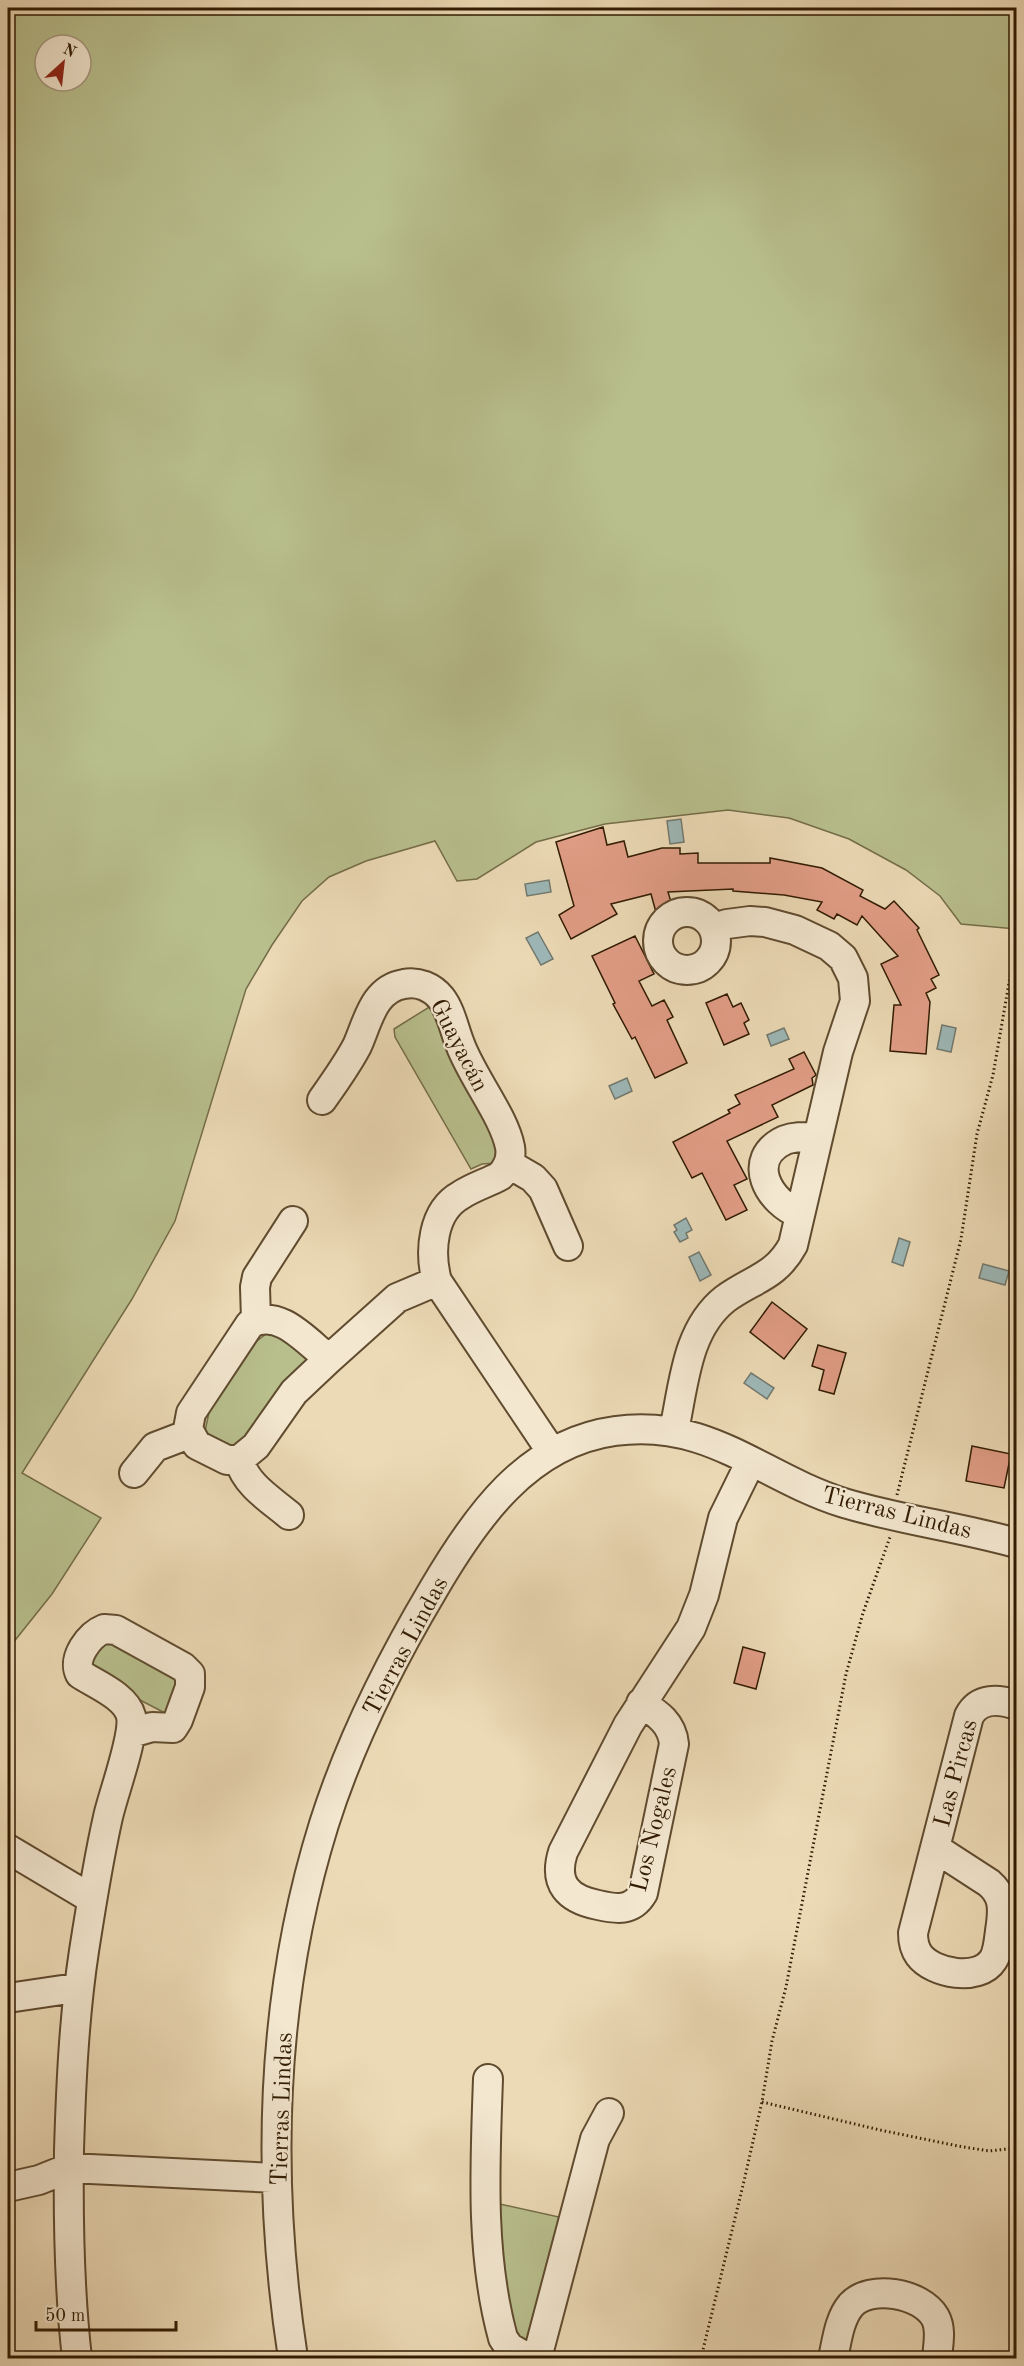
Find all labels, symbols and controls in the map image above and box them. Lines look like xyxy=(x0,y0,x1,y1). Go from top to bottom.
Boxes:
north arrow xyxy=(33,33,93,93)
text: N xyxy=(60,42,79,62)
street label: Guayacán xyxy=(425,996,492,1096)
street label: Tierras Lindas xyxy=(819,1484,974,1544)
street label: Tierras Lindas xyxy=(360,1573,453,1720)
street label: Las Pircas xyxy=(931,1717,983,1830)
street label: Los Nogales xyxy=(628,1764,682,1895)
street label: Tierras Lindas xyxy=(268,2032,298,2186)
scale bar xyxy=(36,2294,176,2332)
text: 50 m xyxy=(45,2307,85,2325)

